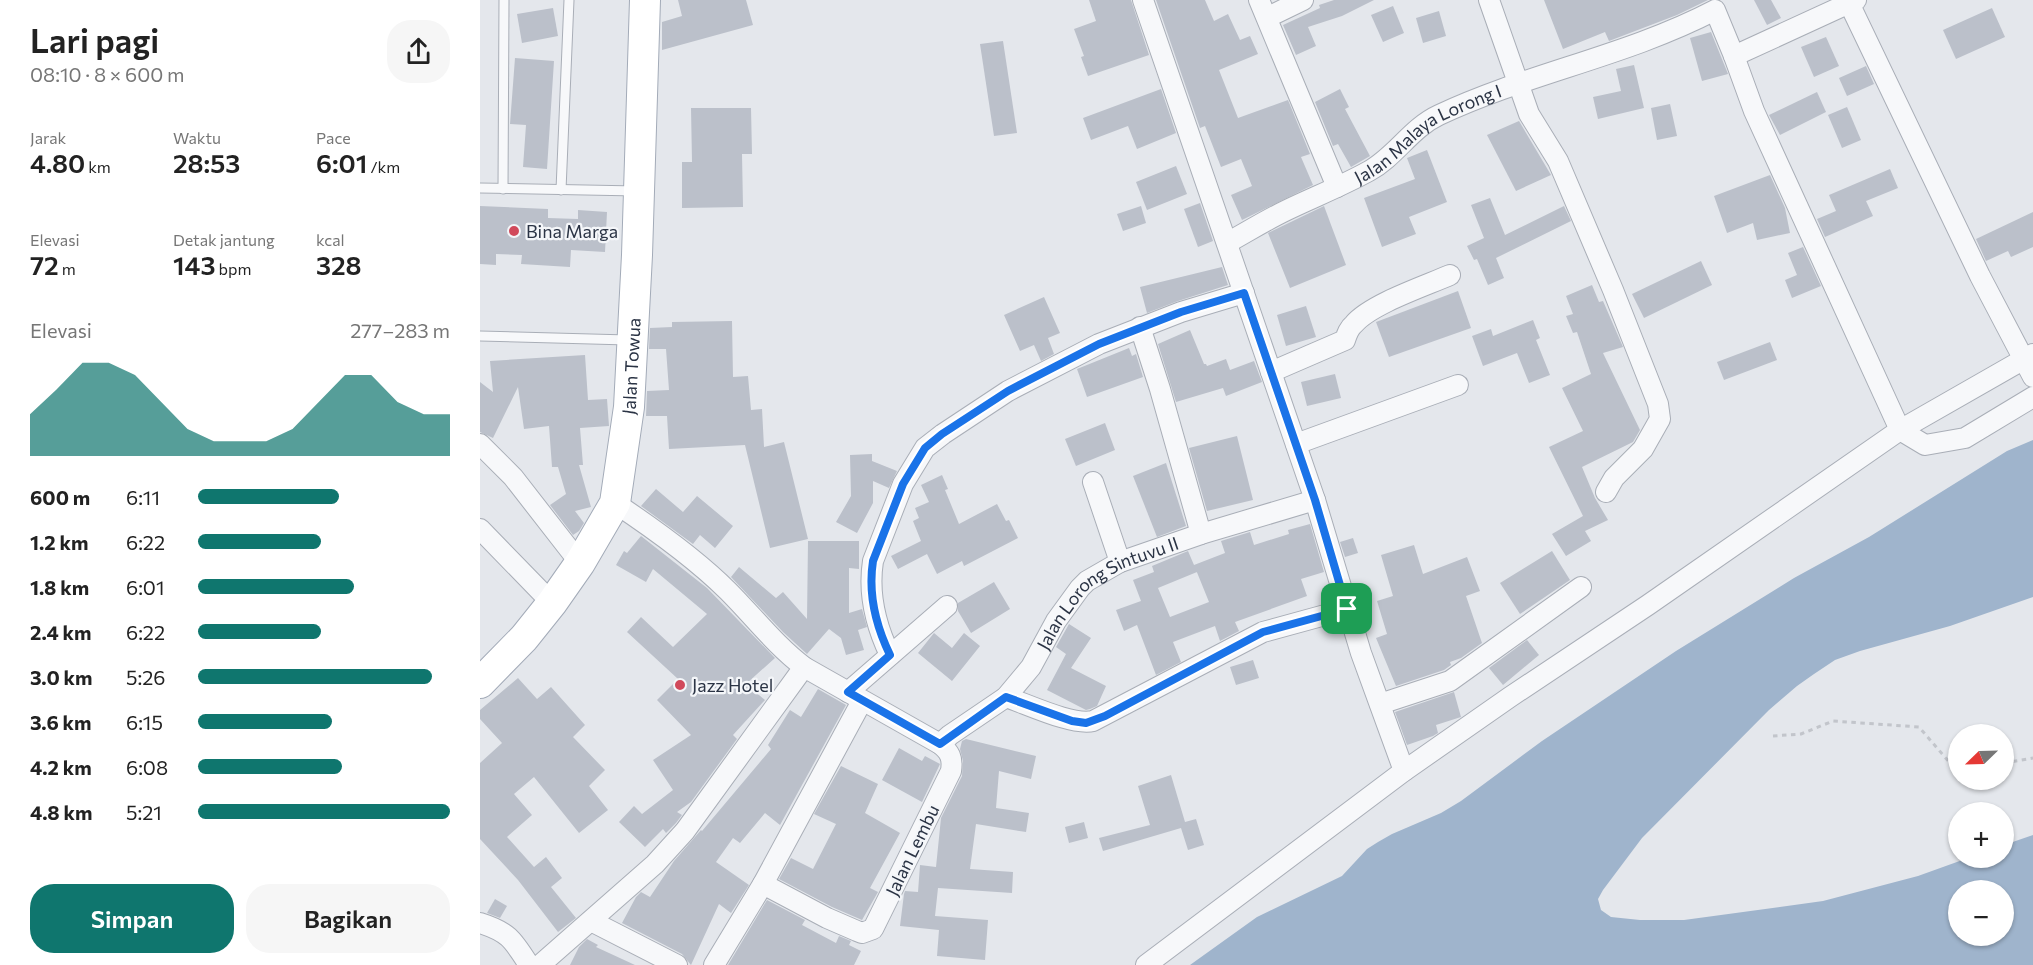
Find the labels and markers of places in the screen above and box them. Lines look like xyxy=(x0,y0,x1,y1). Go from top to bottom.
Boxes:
place label: Bina Marga xyxy=(526,220,618,242)
marker: Bina Marga xyxy=(507,224,521,238)
pin xyxy=(1321,583,1372,634)
place label: Jazz Hotel xyxy=(692,674,773,696)
marker: Jazz Hotel xyxy=(673,678,687,692)

